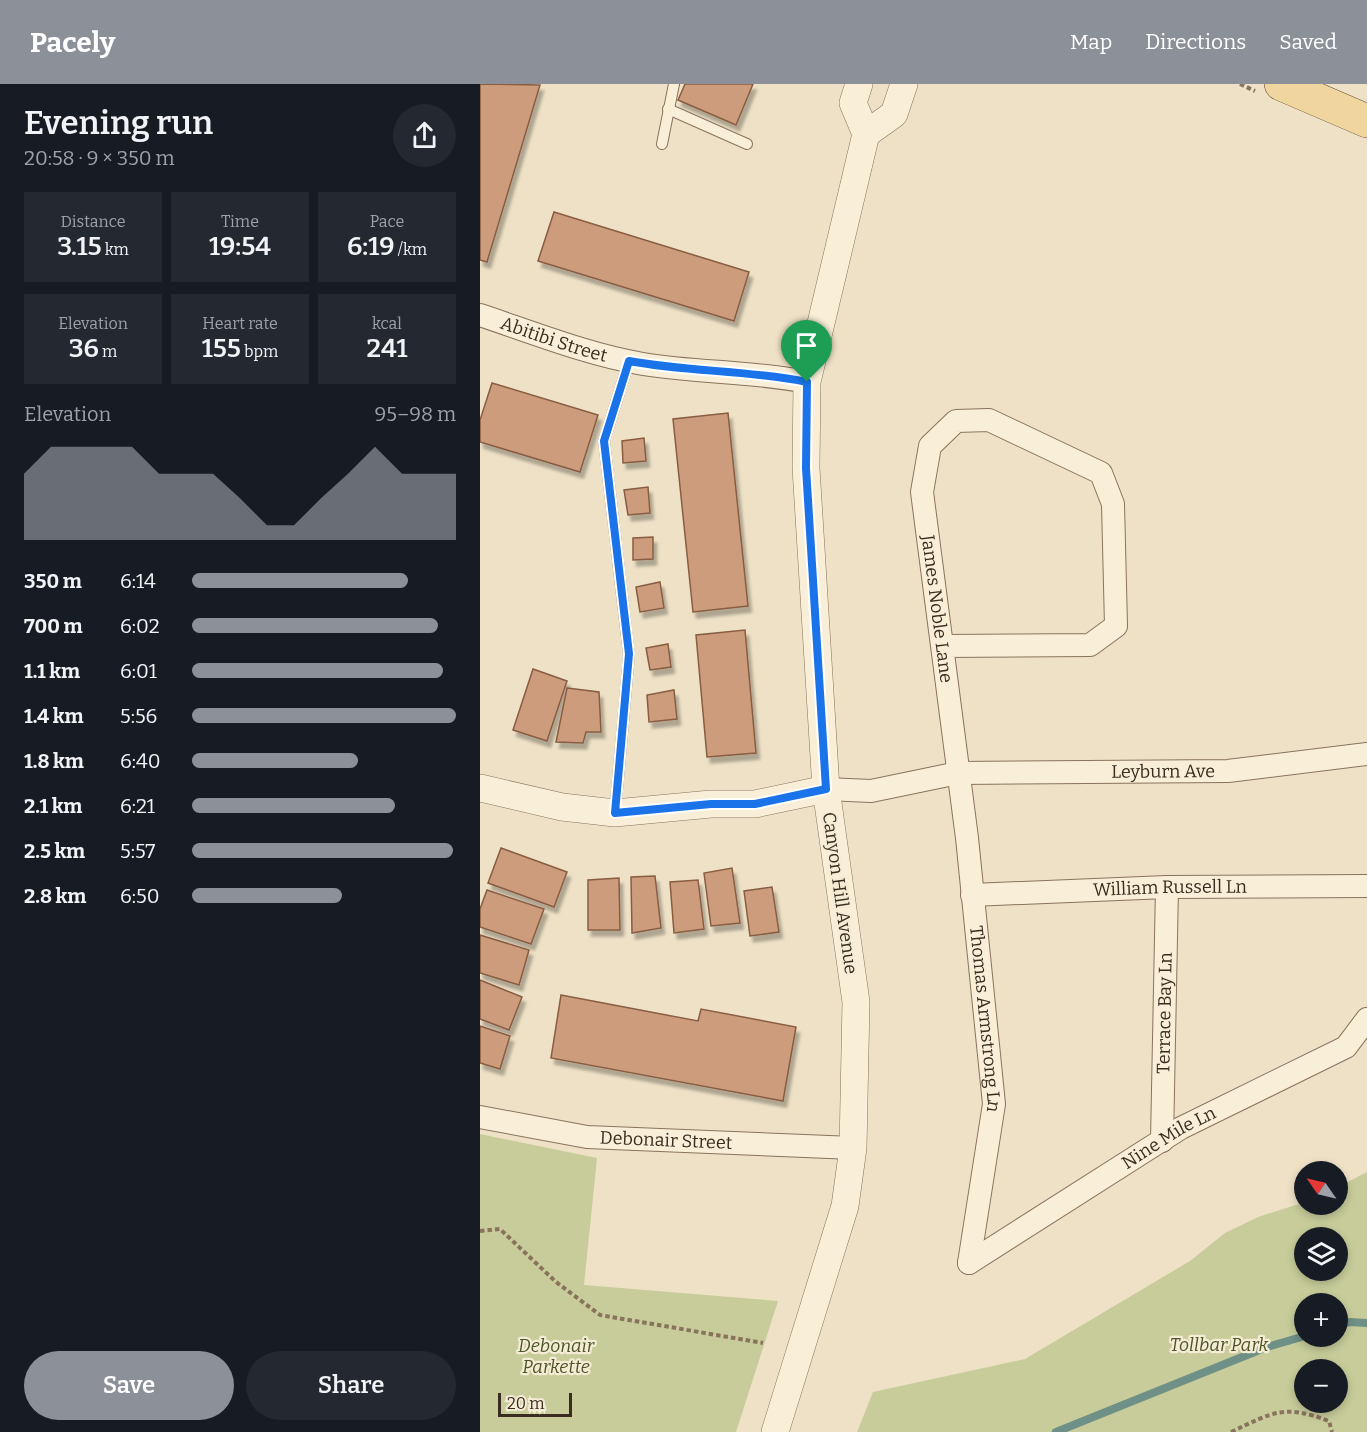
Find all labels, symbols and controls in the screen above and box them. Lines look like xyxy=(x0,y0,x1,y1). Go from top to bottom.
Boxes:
text: Pacely xyxy=(30,26,115,59)
text: Map xyxy=(1070,29,1112,55)
text: Directions xyxy=(1145,29,1246,55)
text: Saved xyxy=(1279,29,1337,55)
text: Evening run xyxy=(24,103,213,143)
button: share xyxy=(393,104,456,167)
text: 20:58 · 9 × 350 m xyxy=(24,146,175,170)
text: Distance xyxy=(61,212,125,231)
text: Time xyxy=(221,212,259,231)
text: Pace xyxy=(370,212,404,231)
text: 3.15 xyxy=(57,231,102,262)
text: 19:54 xyxy=(209,231,271,262)
text: 6:19 xyxy=(347,231,395,262)
text: km xyxy=(102,240,129,259)
text: /km xyxy=(395,240,427,259)
street label: Abitibi Street xyxy=(498,312,610,367)
text: Elevation xyxy=(58,314,128,333)
text: Heart rate xyxy=(202,314,278,333)
text: kcal xyxy=(372,314,402,333)
pin xyxy=(781,320,832,382)
icon: arrive xyxy=(790,329,823,362)
text: 36 xyxy=(69,333,99,364)
text: 155 xyxy=(202,333,241,364)
text: 241 xyxy=(366,333,408,364)
text: m xyxy=(99,342,117,361)
text: bpm xyxy=(241,342,278,361)
text: Elevation xyxy=(24,402,111,426)
text: 95–98 m xyxy=(375,402,456,426)
street label: James Noble Lane xyxy=(917,533,958,684)
text: 350 m xyxy=(24,569,82,593)
text: 6:14 xyxy=(120,569,156,593)
text: 700 m xyxy=(24,614,83,638)
text: 6:02 xyxy=(120,614,160,638)
text: 1.1 km xyxy=(24,659,80,683)
text: 6:01 xyxy=(120,659,157,683)
text: 1.4 km xyxy=(24,704,84,728)
text: 5:56 xyxy=(120,704,157,728)
text: 1.8 km xyxy=(24,749,84,773)
text: 6:40 xyxy=(120,749,160,773)
street label: Leyburn Ave xyxy=(1111,760,1215,783)
text: 2.1 km xyxy=(24,794,82,818)
text: 6:21 xyxy=(120,794,155,818)
street label: Canyon Hill Avenue xyxy=(818,811,862,975)
text: 2.5 km xyxy=(24,839,85,863)
text: 5:57 xyxy=(120,839,155,863)
street label: William Russell Ln xyxy=(1092,876,1247,901)
text: 2.8 km xyxy=(24,884,86,908)
text: 6:50 xyxy=(120,884,159,908)
street label: Thomas Armstrong Ln xyxy=(965,925,1005,1115)
street label: Terrace Bay Ln xyxy=(1152,951,1177,1074)
street label: Nine Mile Ln xyxy=(1118,1101,1220,1174)
street label: Debonair Street xyxy=(599,1127,733,1154)
north arrow xyxy=(1294,1161,1348,1215)
map controls xyxy=(1294,1161,1348,1413)
button: layers xyxy=(1294,1227,1348,1281)
button: + xyxy=(1294,1293,1348,1347)
park label: Tollbar Park xyxy=(1170,1334,1269,1356)
park label: Debonair Parkette xyxy=(518,1335,595,1378)
button: Save xyxy=(24,1351,234,1420)
button: Share xyxy=(246,1351,456,1420)
button: − xyxy=(1294,1359,1348,1413)
scale bar xyxy=(498,1390,572,1418)
text: 20 m xyxy=(507,1394,544,1413)

